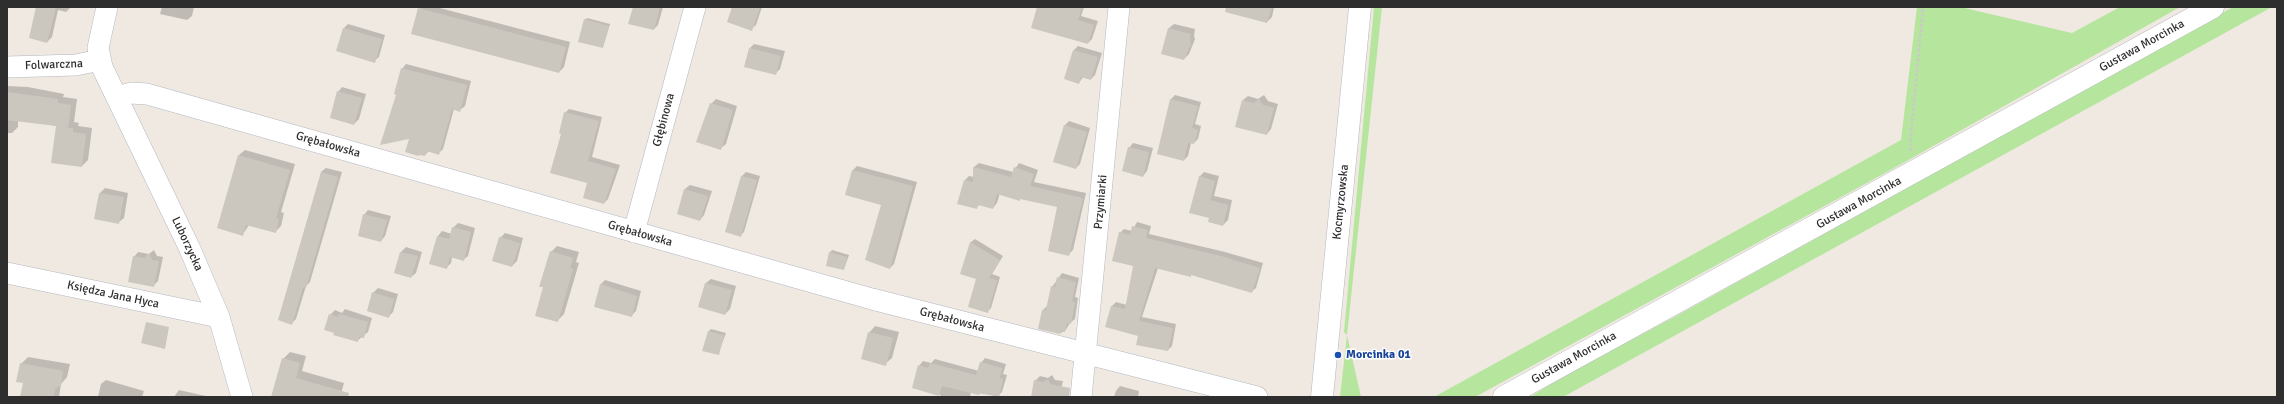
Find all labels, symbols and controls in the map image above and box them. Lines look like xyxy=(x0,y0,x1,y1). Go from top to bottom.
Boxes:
street label: Gustawa Morcinka xyxy=(2097,17,2187,75)
street label: Folwarczna xyxy=(25,57,83,73)
street label: Głębinowa xyxy=(650,92,678,148)
street label: Grębałowska xyxy=(294,129,362,161)
street label: Kocmyrzowska xyxy=(1330,164,1352,240)
street label: Przymiarki xyxy=(1091,174,1111,230)
street label: Gustawa Morcinka xyxy=(1814,174,1904,232)
street label: Luborzycka xyxy=(168,215,206,273)
street label: Grębałowska xyxy=(606,218,674,250)
street label: Księdza Jana Hyca xyxy=(66,278,160,312)
street label: Grębałowska xyxy=(918,304,986,336)
street label: Gustawa Morcinka xyxy=(1529,329,1619,387)
place label: Morcinka 01 xyxy=(1346,348,1411,362)
marker: Morcinka 01 xyxy=(1333,350,1343,360)

